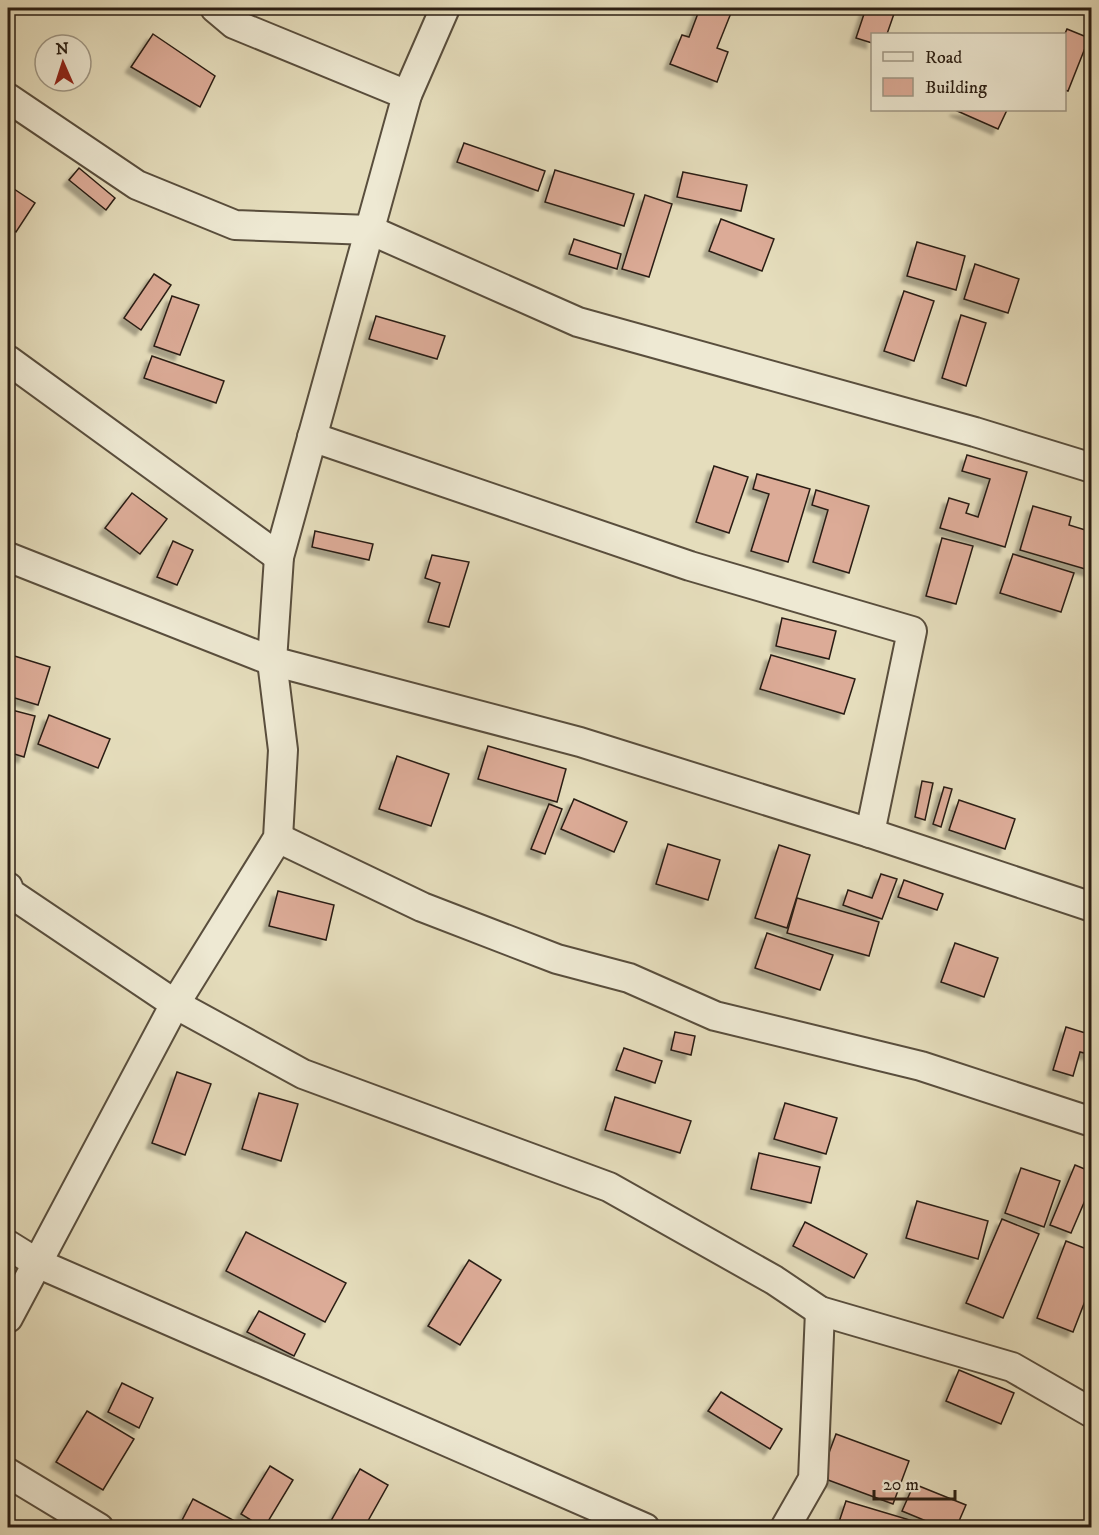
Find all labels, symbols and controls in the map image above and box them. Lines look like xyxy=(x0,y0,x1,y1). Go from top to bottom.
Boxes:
north arrow xyxy=(33,33,93,93)
legend xyxy=(871,33,1066,111)
text: N xyxy=(55,39,69,59)
text: Road xyxy=(925,47,962,69)
text: Building xyxy=(925,77,987,99)
scale bar xyxy=(874,1463,955,1501)
text: 20 m xyxy=(883,1474,919,1496)

